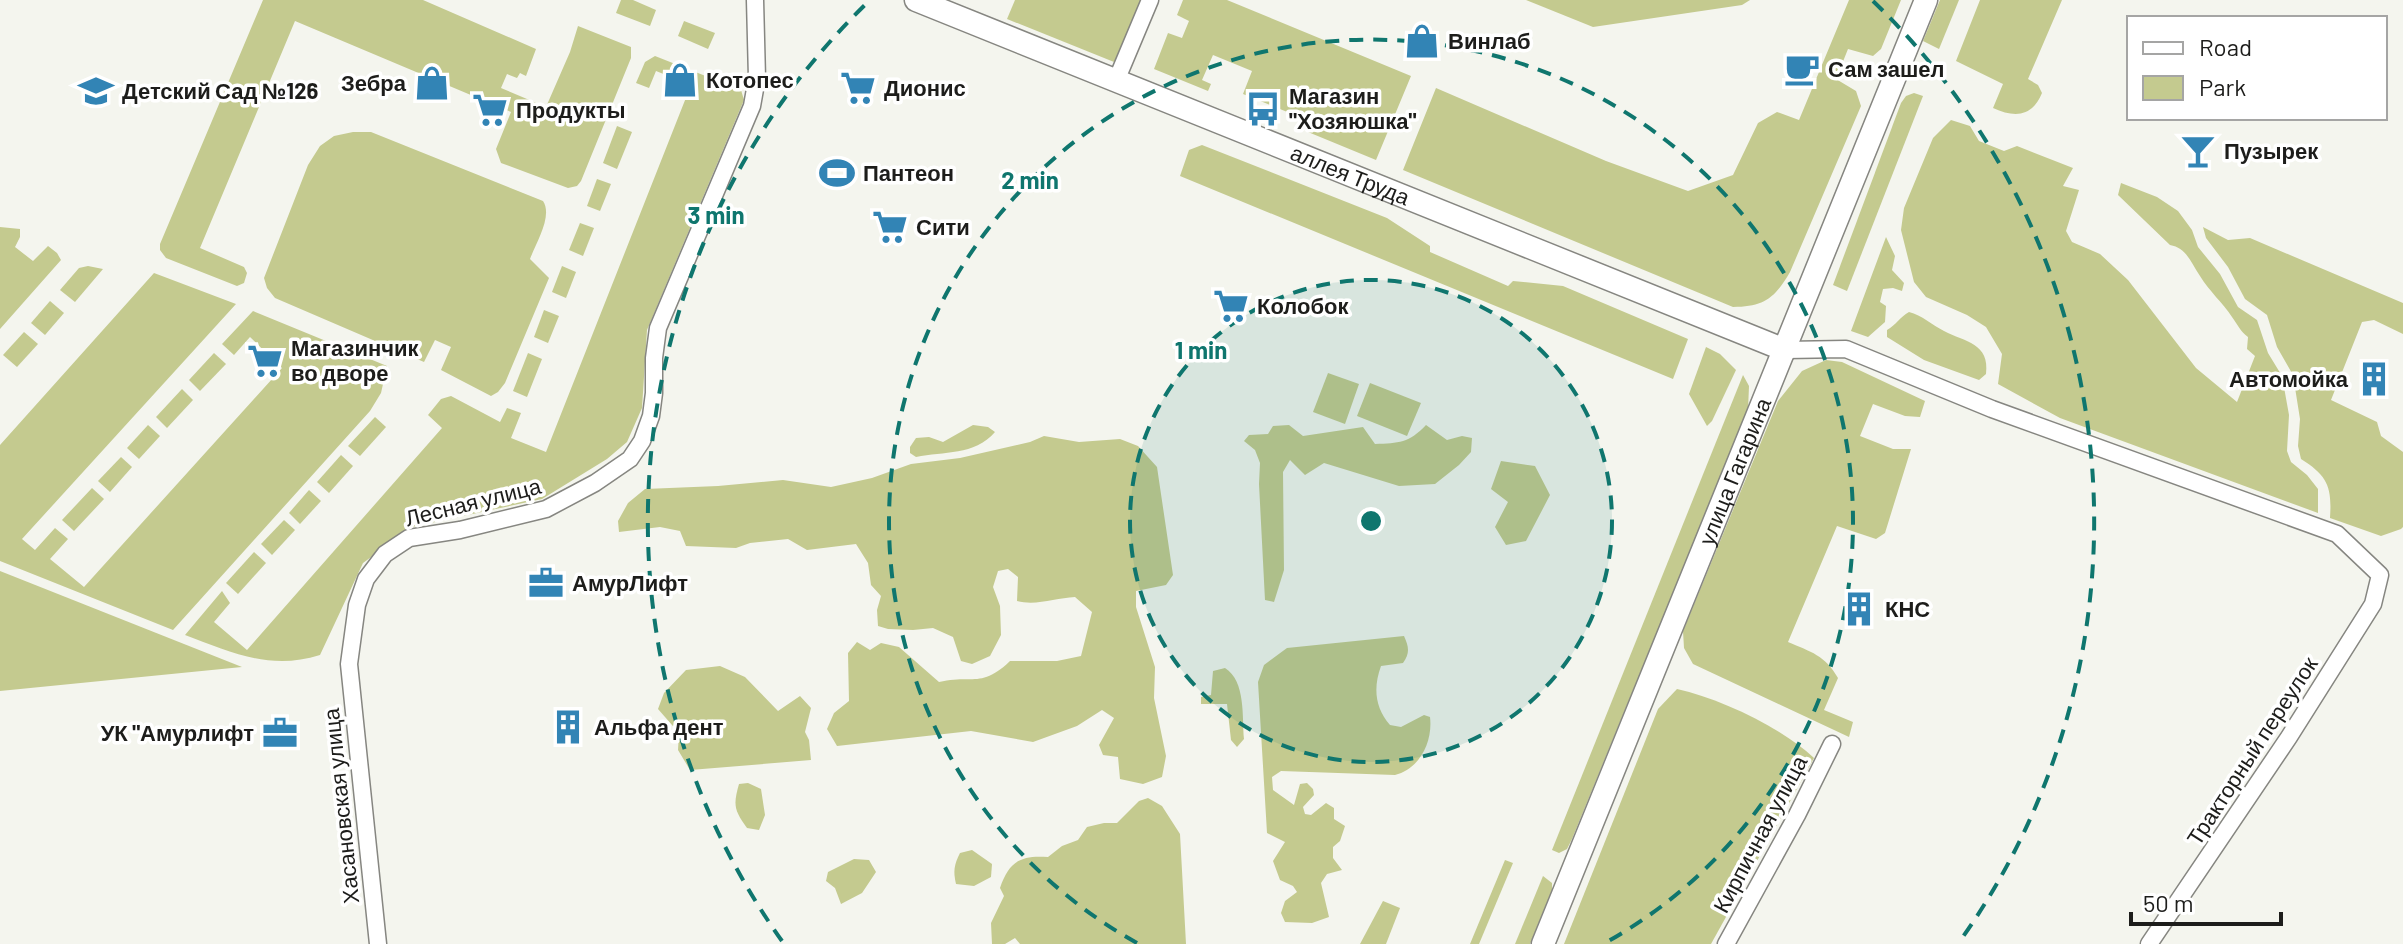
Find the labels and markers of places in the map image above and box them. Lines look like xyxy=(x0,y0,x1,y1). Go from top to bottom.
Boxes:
shop icon: Винлаб xyxy=(1403,22,1441,60)
place label: Винлаб xyxy=(1448,27,1531,53)
cafe icon: Сам зашел xyxy=(1783,50,1821,88)
place label: Сам зашел xyxy=(1828,55,1945,81)
shop icon: Котопес xyxy=(661,61,699,99)
shop icon: Зебра xyxy=(413,64,451,102)
place label: Котопес xyxy=(706,66,794,92)
place label: Зебра xyxy=(341,69,407,96)
supermarket icon: Дионис xyxy=(839,69,877,107)
school or university icon: Детский Сад №126 xyxy=(77,72,115,110)
place label: Дионис xyxy=(884,74,966,101)
place label: Детский Сад №126 xyxy=(122,77,318,104)
place label: Магазин "Хозяюшка" xyxy=(1289,82,1417,133)
bus stop icon: Магазин "Хозяюшка" xyxy=(1244,90,1282,128)
supermarket icon: Продукты xyxy=(471,91,509,129)
place label: Продукты xyxy=(516,96,625,123)
bar icon: Пузырек xyxy=(2179,132,2217,170)
place label: Пузырек xyxy=(2224,137,2319,164)
sports icon: Пантеон xyxy=(818,154,856,192)
place label: Пантеон xyxy=(863,159,954,185)
supermarket icon: Сити xyxy=(871,208,909,246)
place label: Сити xyxy=(916,213,970,239)
supermarket icon: Колобок xyxy=(1212,287,1250,325)
place label: Колобок xyxy=(1257,292,1349,318)
place label: Магазинчик во дворе xyxy=(291,334,420,386)
supermarket icon: Магазинчик во дворе xyxy=(246,342,284,380)
building icon: Автомойка xyxy=(2355,360,2393,398)
place label: Автомойка xyxy=(2229,365,2349,391)
centre of rings xyxy=(1357,507,1385,535)
office icon: АмурЛифт xyxy=(527,564,565,602)
place label: АмурЛифт xyxy=(572,569,688,596)
building icon: КНС xyxy=(1840,590,1878,628)
place label: КНС xyxy=(1885,595,1930,621)
building icon: Альфа дент xyxy=(549,708,587,746)
place label: Альфа дент xyxy=(594,713,724,740)
office icon: УК "Амурлифт xyxy=(261,714,299,752)
place label: УК "Амурлифт xyxy=(101,719,254,746)

